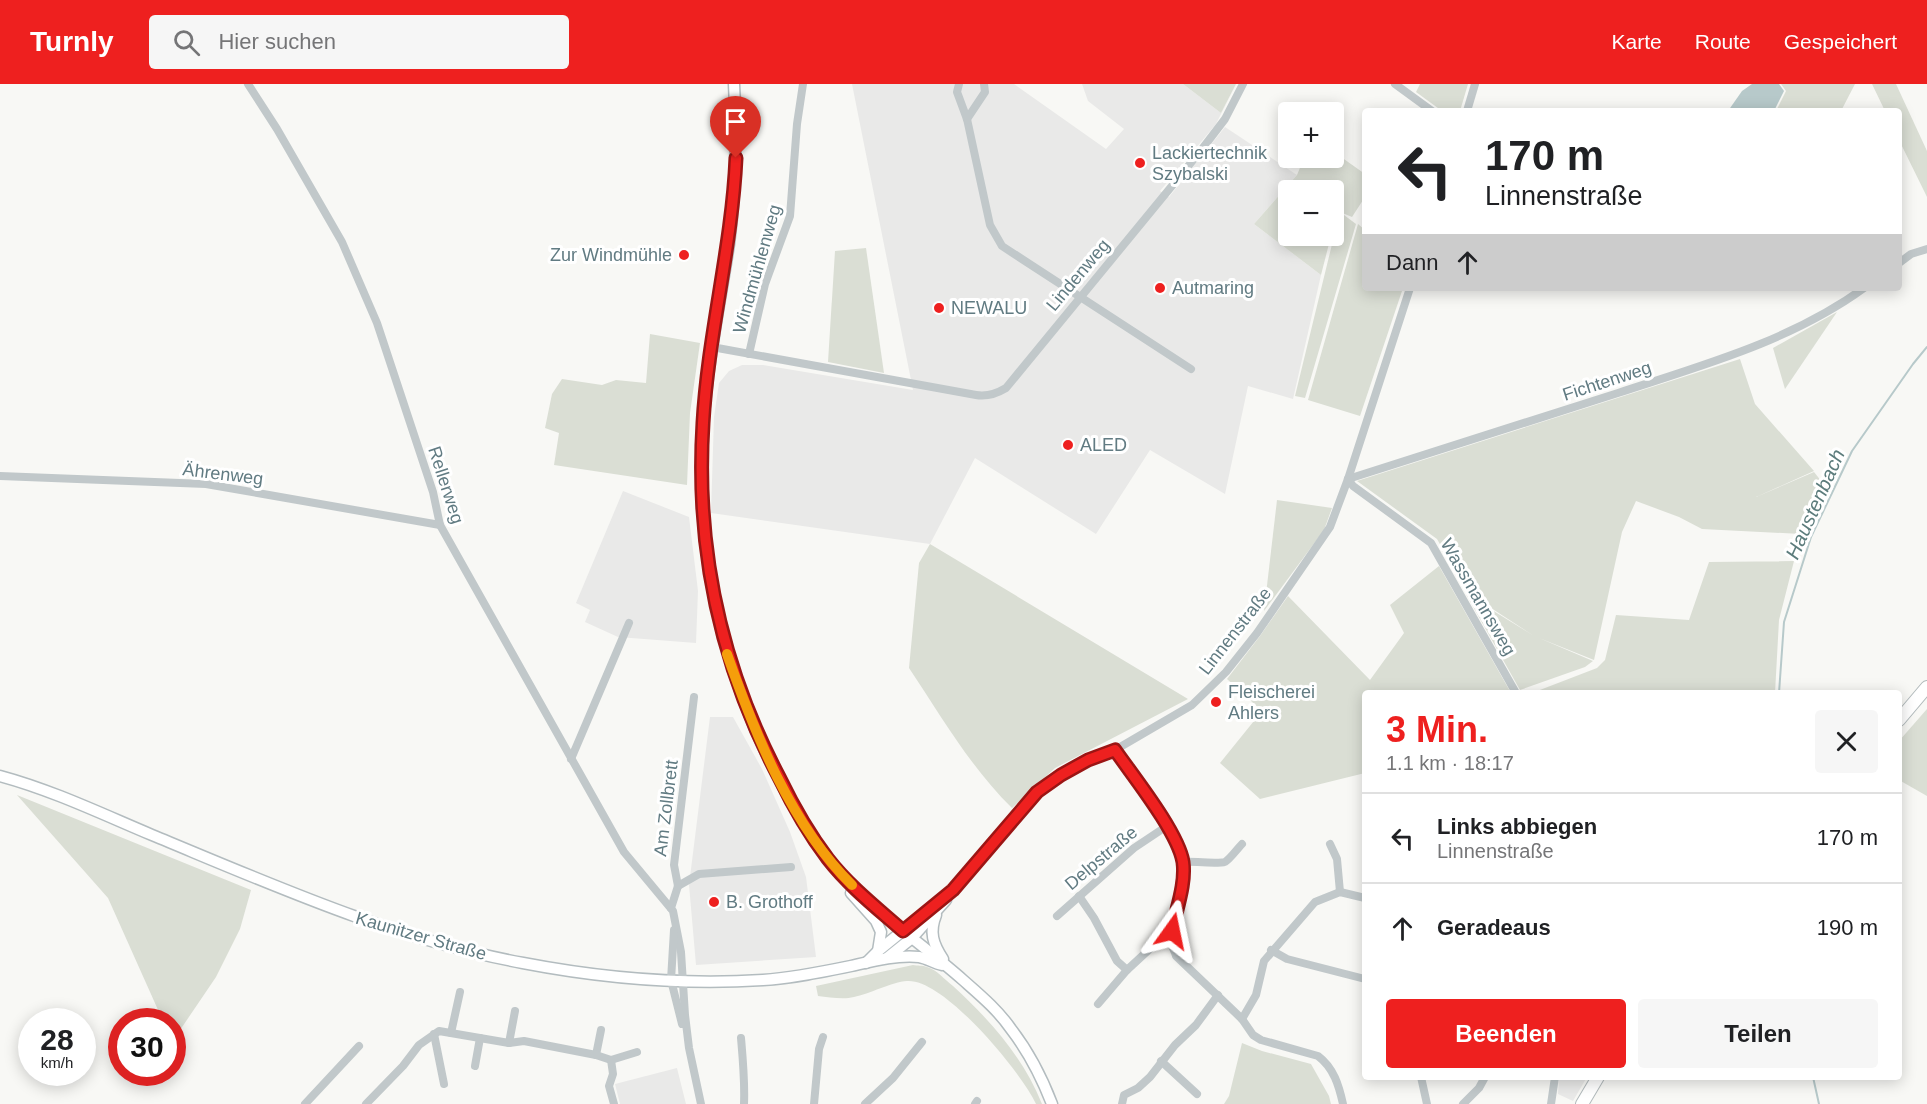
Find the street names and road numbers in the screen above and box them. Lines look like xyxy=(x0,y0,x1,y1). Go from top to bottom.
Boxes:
street label: Windmühlenweg xyxy=(729,202,785,336)
street label: Lindenweg xyxy=(1042,235,1114,315)
street label: Fichtenweg xyxy=(1560,357,1654,405)
street label: Rellerweg xyxy=(424,444,468,526)
street label: Ährenweg xyxy=(182,459,264,489)
street label: Wassmannsweg xyxy=(1436,535,1520,659)
street label: Linnenstraße xyxy=(1195,583,1275,679)
street label: Am Zollbrett xyxy=(650,759,682,857)
street label: Delpstraße xyxy=(1061,822,1141,894)
street label: Kaunitzer Straße xyxy=(353,908,489,964)

